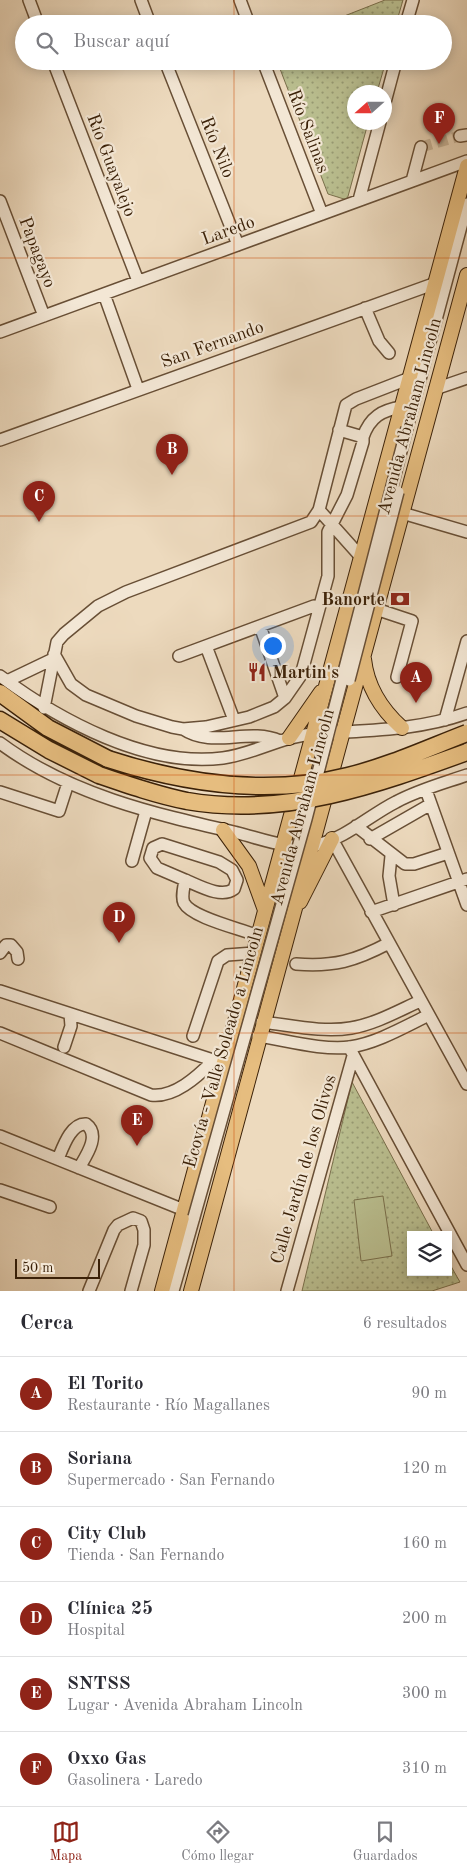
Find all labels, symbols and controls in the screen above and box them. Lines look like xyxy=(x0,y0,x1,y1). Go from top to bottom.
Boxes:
search box xyxy=(15,15,452,70)
icon: search xyxy=(33,29,61,57)
text: Buscar aquí xyxy=(73,33,169,52)
north arrow xyxy=(347,85,392,130)
street label: Río Salinas xyxy=(284,87,332,176)
pin: F xyxy=(423,103,455,144)
street label: Río Guayalejo xyxy=(83,111,139,219)
street label: Río Nilo xyxy=(197,114,237,181)
street label: Laredo xyxy=(199,213,257,249)
street label: Papagayo xyxy=(15,214,59,290)
street label: Avenida Abraham Lincoln xyxy=(375,316,445,516)
street label: San Fernando xyxy=(159,318,266,372)
pin: B xyxy=(156,434,188,475)
pin: C xyxy=(23,481,55,522)
bank icon: Banorte xyxy=(389,588,411,610)
place label: Banorte xyxy=(321,591,385,609)
your location xyxy=(260,633,286,659)
restaurant icon: Martin's xyxy=(246,661,268,683)
pin: A xyxy=(400,662,432,703)
place label: Martin's xyxy=(272,664,339,682)
street label: Avenida Abraham Lincoln xyxy=(268,707,338,907)
pin: D xyxy=(103,902,135,943)
street label: Ecovía - Valle Soleado a Lincoln xyxy=(181,924,267,1170)
street label: Calle Jardín de los Olivos xyxy=(268,1072,340,1266)
pin: E xyxy=(121,1105,153,1146)
map controls xyxy=(407,1231,452,1276)
button: layers xyxy=(407,1231,452,1276)
scale bar xyxy=(15,1256,100,1279)
text: 50 m xyxy=(22,1261,53,1275)
text: Cerca xyxy=(20,1313,73,1334)
text: 6 resultados xyxy=(363,1316,447,1332)
text: El Torito xyxy=(67,1375,144,1394)
text: A xyxy=(30,1386,42,1402)
text: 90 m xyxy=(411,1386,447,1402)
text: Restaurante · Río Magallanes xyxy=(67,1398,270,1414)
text: Soriana xyxy=(67,1450,132,1469)
text: B xyxy=(30,1461,42,1477)
text: 120 m xyxy=(402,1461,447,1477)
text: Supermercado · San Fernando xyxy=(67,1473,275,1489)
text: City Club xyxy=(67,1525,146,1544)
text: C xyxy=(31,1536,41,1552)
text: 160 m xyxy=(402,1536,447,1552)
text: Tienda · San Fernando xyxy=(67,1548,224,1564)
text: Clínica 25 xyxy=(67,1600,153,1619)
text: D xyxy=(30,1611,42,1627)
text: 200 m xyxy=(402,1611,447,1627)
text: Hospital xyxy=(67,1623,125,1639)
text: SNTSS xyxy=(67,1675,130,1694)
text: E xyxy=(30,1686,42,1702)
text: 300 m xyxy=(402,1686,447,1702)
text: Lugar · Avenida Abraham Lincoln xyxy=(67,1698,303,1714)
text: Oxxo Gas xyxy=(67,1750,146,1769)
text: F xyxy=(31,1761,41,1777)
text: 310 m xyxy=(402,1761,447,1777)
text: Gasolinera · Laredo xyxy=(67,1773,203,1789)
tab: Mapa xyxy=(49,1818,82,1865)
tab: Cómo llegar xyxy=(181,1818,254,1865)
tab: Guardados xyxy=(353,1818,418,1865)

